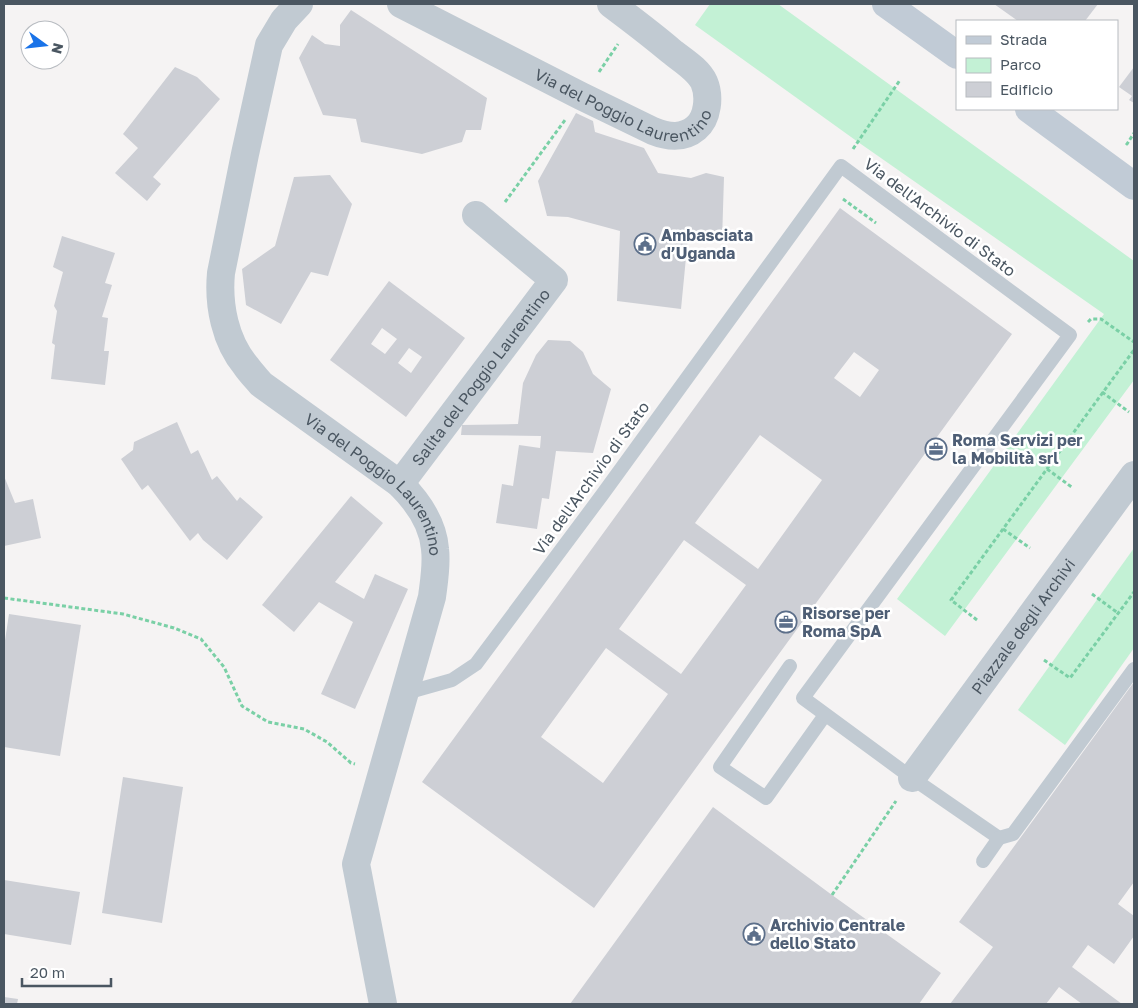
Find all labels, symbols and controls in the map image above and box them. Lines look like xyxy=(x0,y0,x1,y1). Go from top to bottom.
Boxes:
north arrow xyxy=(20,20,70,70)
legend xyxy=(956,20,1118,110)
text: Strada xyxy=(1000,30,1047,48)
text: N xyxy=(48,41,68,56)
text: Parco xyxy=(1000,55,1041,73)
street label: Via del Poggio Laurentino xyxy=(531,64,716,146)
text: Edificio xyxy=(1000,80,1053,98)
street label: Via dell'Archivio di Stato xyxy=(860,153,1020,281)
place label: Ambasciata d’Uganda xyxy=(661,225,753,263)
public building icon: Ambasciata d’Uganda xyxy=(633,232,657,256)
street label: Salita del Poggio Laurentino xyxy=(407,284,554,470)
street label: Via dell'Archivio di Stato xyxy=(529,397,653,559)
street label: Via del Poggio Laurentino xyxy=(301,409,446,557)
place label: Roma Servizi per la Mobilità srl xyxy=(952,430,1083,468)
office icon: Roma Servizi per la Mobilità srl xyxy=(924,437,948,461)
street label: Piazzale degli Archivi xyxy=(967,555,1079,698)
place label: Risorse per Roma SpA xyxy=(802,603,890,641)
office icon: Risorse per Roma SpA xyxy=(774,610,798,634)
place label: Archivio Centrale dello Stato xyxy=(770,915,905,953)
public building icon: Archivio Centrale dello Stato xyxy=(742,922,766,946)
scale bar xyxy=(22,956,111,988)
text: 20 m xyxy=(30,963,65,981)

